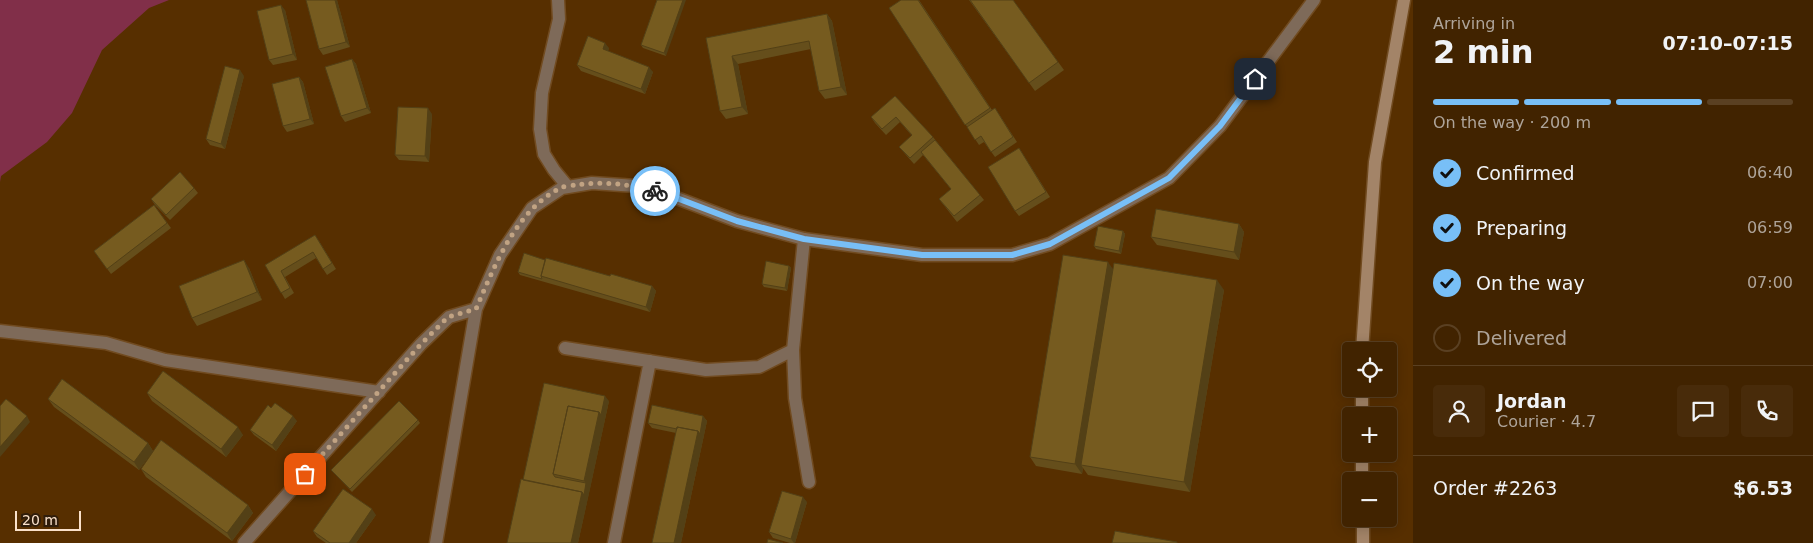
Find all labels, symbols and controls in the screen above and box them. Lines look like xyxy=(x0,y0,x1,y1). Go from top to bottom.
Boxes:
text: Arriving in xyxy=(1433,14,1515,33)
text: 07:10–07:15 xyxy=(1663,32,1793,54)
text: 2 min xyxy=(1433,33,1534,71)
pin xyxy=(1234,58,1276,100)
icon: home xyxy=(1241,65,1269,93)
text: On the way · 200 m xyxy=(1433,113,1591,132)
icon: check xyxy=(1433,159,1461,187)
text: Confirmed xyxy=(1476,162,1575,184)
text: 06:40 xyxy=(1747,163,1793,182)
courier xyxy=(630,166,680,216)
icon: bike xyxy=(641,177,669,205)
icon: check xyxy=(1433,214,1461,242)
text: Preparing xyxy=(1476,217,1567,239)
text: 06:59 xyxy=(1747,218,1793,237)
icon: check xyxy=(1433,269,1461,297)
text: On the way xyxy=(1476,272,1585,294)
text: 07:00 xyxy=(1747,273,1793,292)
text: Delivered xyxy=(1476,327,1567,349)
map controls xyxy=(1342,342,1397,527)
button: locate xyxy=(1342,342,1397,397)
button: person xyxy=(1433,385,1485,437)
button: chat xyxy=(1677,385,1729,437)
button: phone xyxy=(1741,385,1793,437)
text: Jordan xyxy=(1497,390,1566,412)
button: + xyxy=(1342,407,1397,462)
text: Courier · 4.7 xyxy=(1497,412,1596,431)
pin xyxy=(284,453,326,495)
icon: bag xyxy=(291,460,319,488)
button: − xyxy=(1342,472,1397,527)
text: Order #2263 xyxy=(1433,477,1557,499)
text: $6.53 xyxy=(1733,477,1793,499)
scale bar xyxy=(15,508,81,531)
text: 20 m xyxy=(22,512,58,528)

